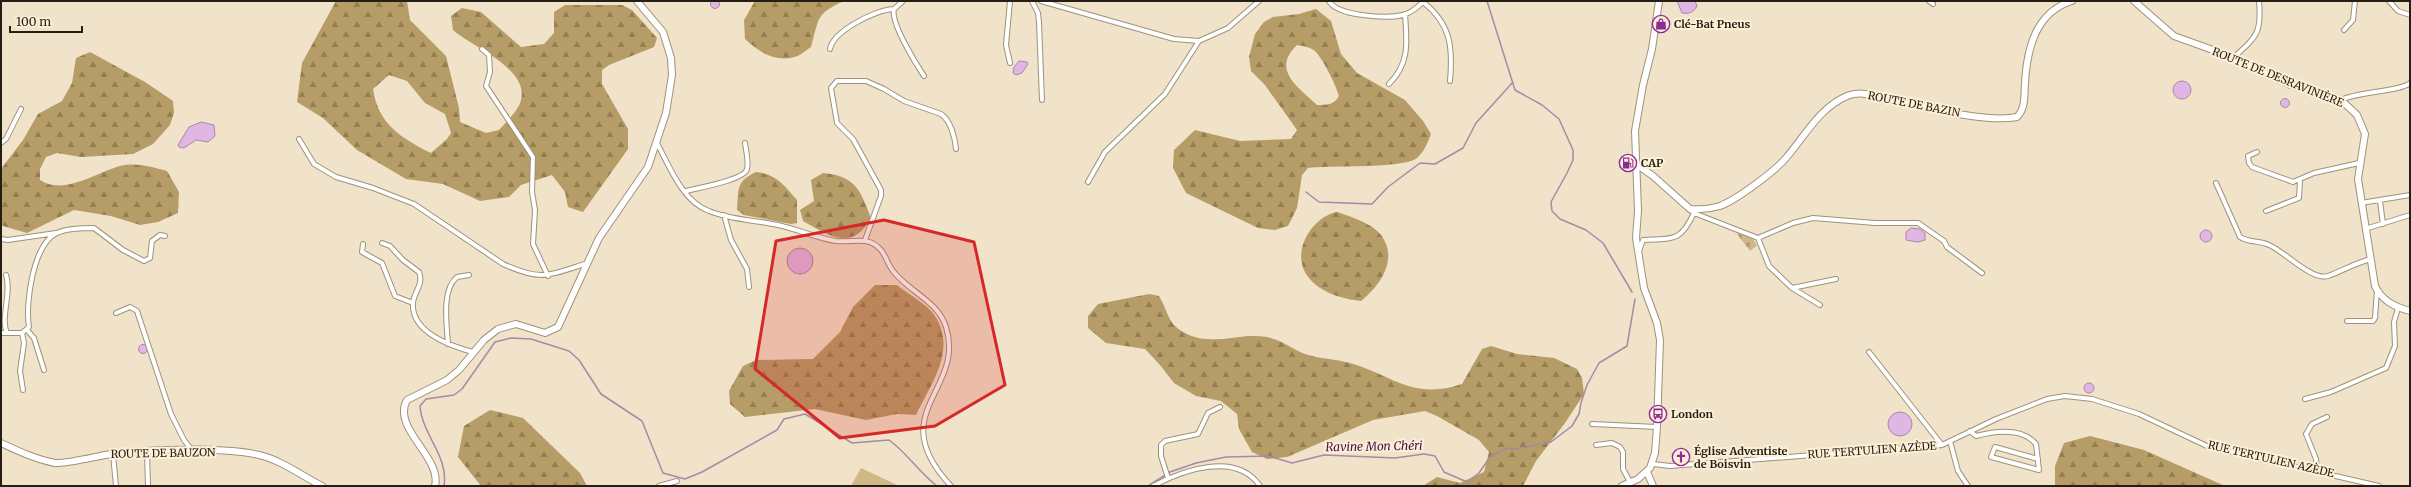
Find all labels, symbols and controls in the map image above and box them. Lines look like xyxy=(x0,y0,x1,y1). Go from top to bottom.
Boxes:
scale bar xyxy=(10,8,82,34)
text: 100 m xyxy=(16,14,51,29)
shop icon: Clé-Bat Pneus xyxy=(1651,14,1671,34)
place label: Clé-Bat Pneus xyxy=(1674,17,1750,31)
street label: ROUTE DE DESRAVINIÈRE xyxy=(2210,44,2346,110)
street label: ROUTE DE BAZIN xyxy=(1867,88,1962,120)
fuel station icon: CAP xyxy=(1618,153,1638,173)
place label: CAP xyxy=(1641,156,1664,170)
bus stop icon: London xyxy=(1648,404,1668,424)
place label: London xyxy=(1671,407,1714,421)
water label: Ravine Mon Chéri xyxy=(1325,438,1423,454)
street label: RUE TERTULIEN AZÈDE xyxy=(2206,438,2336,480)
street label: RUE TERTULIEN AZÈDE xyxy=(1807,439,1937,461)
place label: Église Adventiste de Boisvin xyxy=(1694,444,1788,471)
street label: ROUTE DE BAUZON xyxy=(110,445,216,461)
church icon: Église Adventiste de Boisvin xyxy=(1671,447,1691,467)

